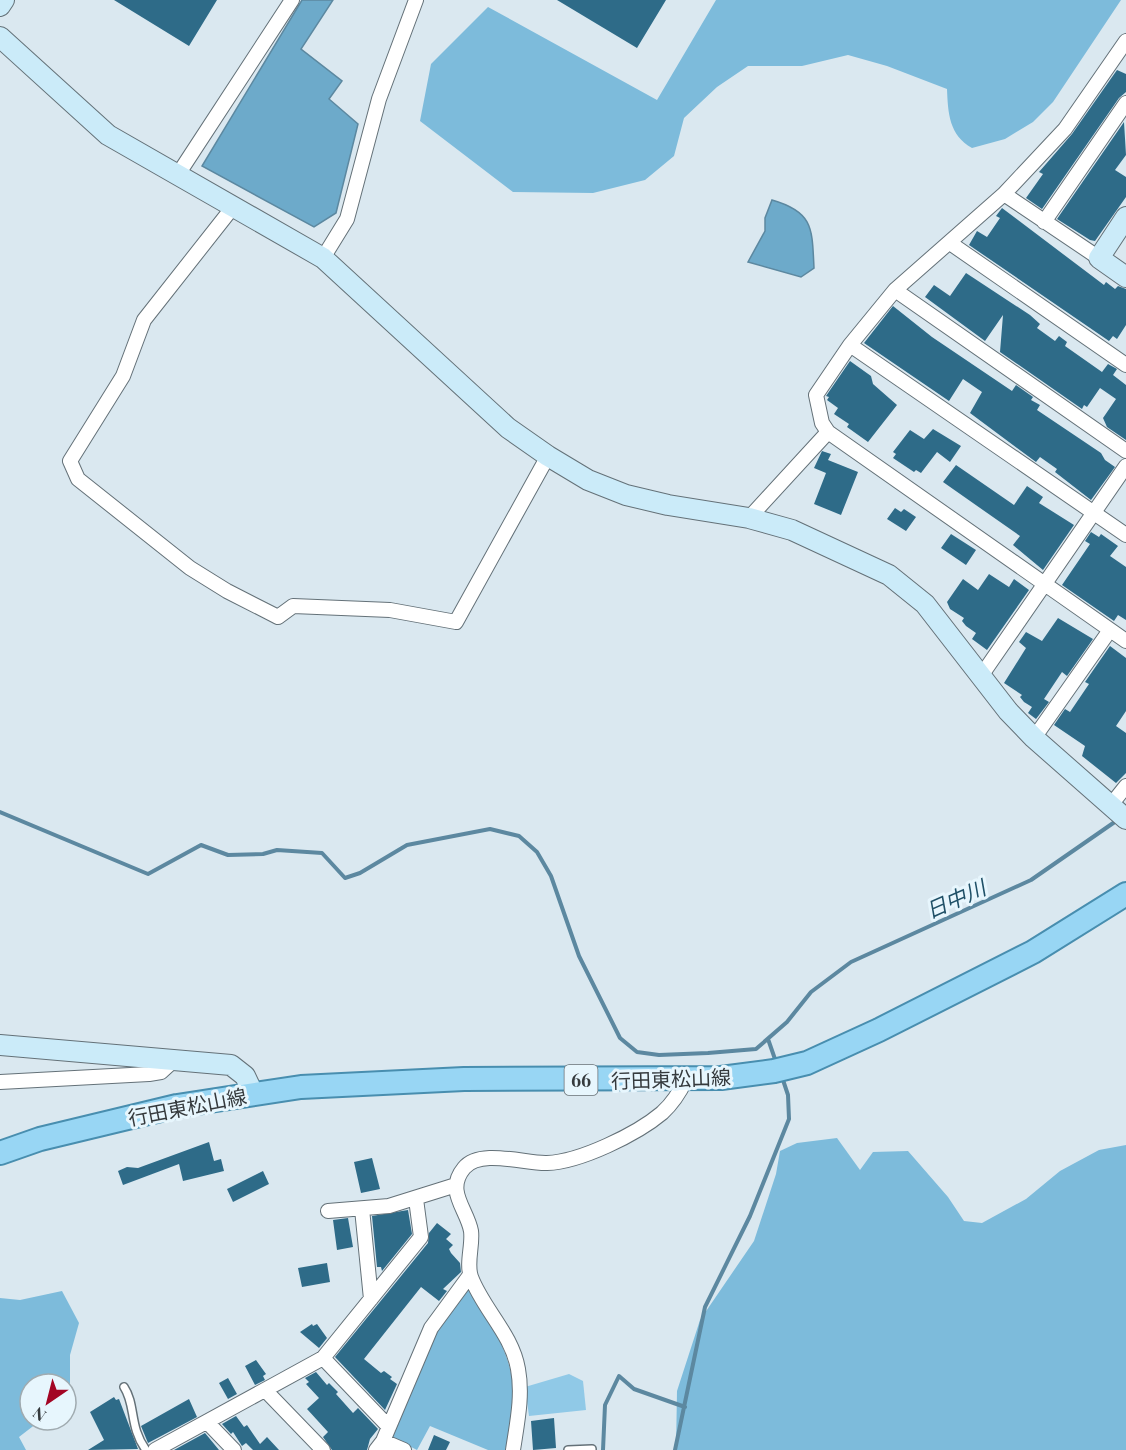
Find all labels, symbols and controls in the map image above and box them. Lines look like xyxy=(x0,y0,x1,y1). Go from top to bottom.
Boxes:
water label: 日中川 xyxy=(921,872,991,924)
street label: 行田東松山線 xyxy=(611,1062,731,1094)
road number: 66 xyxy=(564,1065,598,1095)
street label: 行田東松山線 xyxy=(126,1081,248,1131)
north arrow xyxy=(18,1372,78,1432)
text: N xyxy=(28,1403,50,1427)

